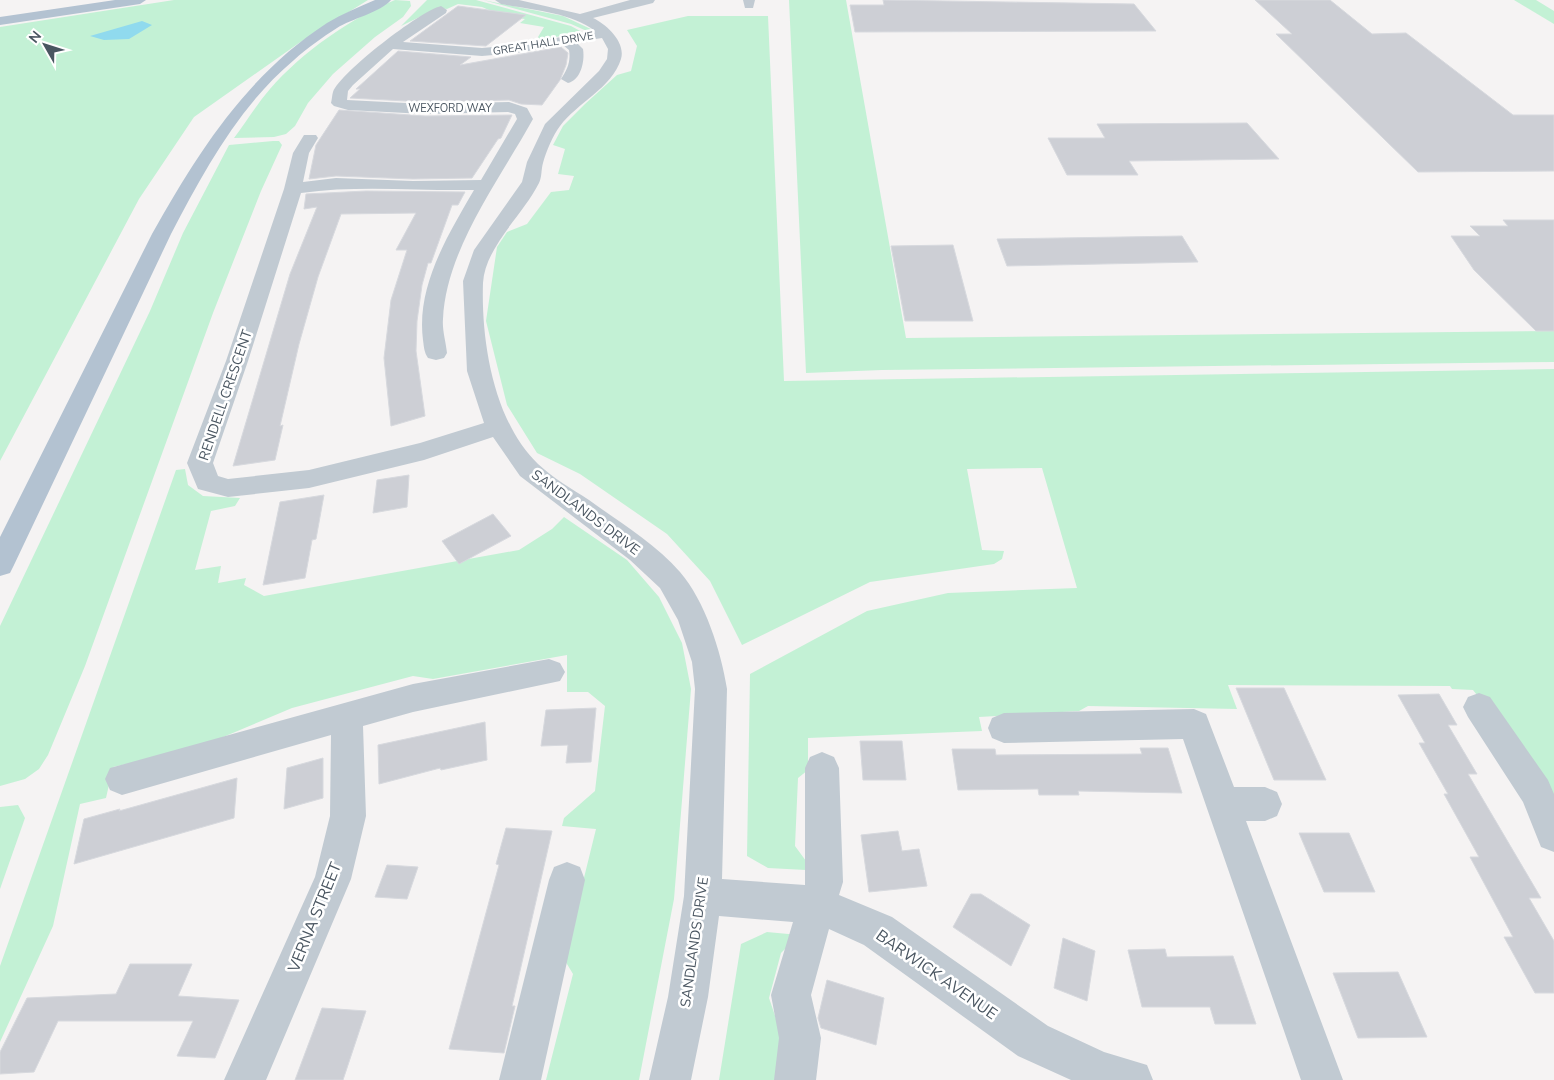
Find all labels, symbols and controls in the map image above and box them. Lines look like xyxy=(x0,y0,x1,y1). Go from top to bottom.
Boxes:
north arrow xyxy=(20,20,70,70)
text: N xyxy=(25,27,46,47)
street label: GREAT HALL DRIVE xyxy=(492,28,594,59)
street label: WEXFORD WAY xyxy=(408,101,492,116)
street label: RENDELL CRESCENT xyxy=(194,327,257,463)
street label: SANDLANDS DRIVE xyxy=(528,465,644,559)
street label: VERNA STREET xyxy=(282,859,347,977)
street label: SANDLANDS DRIVE xyxy=(676,876,713,1008)
street label: BARWICK AVENUE xyxy=(871,925,1001,1025)

